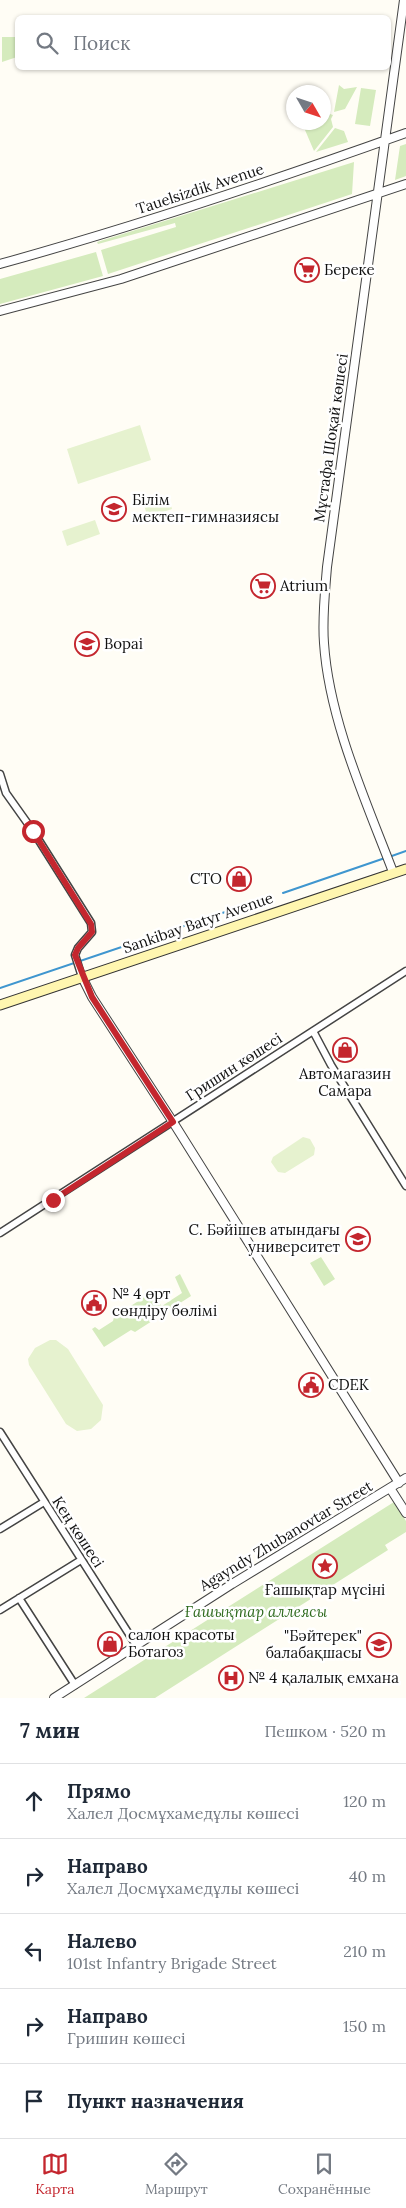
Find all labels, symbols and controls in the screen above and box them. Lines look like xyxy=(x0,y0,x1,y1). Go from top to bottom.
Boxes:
search box xyxy=(15,15,391,70)
icon: search xyxy=(33,29,61,57)
text: Поиск xyxy=(73,31,130,55)
north arrow xyxy=(286,85,331,130)
street label: Tauelsizdik Avenue xyxy=(134,159,266,218)
supermarket icon: Береке xyxy=(294,257,320,283)
place label: Береке xyxy=(324,260,375,279)
street label: Мұстафа Шоқай көшесі xyxy=(309,352,352,524)
place label: Білім мектеп-гимназиясы xyxy=(132,490,279,526)
school or university icon: Білім мектеп-гимназиясы xyxy=(101,496,127,522)
supermarket icon: Atrium xyxy=(250,573,276,599)
place label: Atrium xyxy=(279,576,328,595)
school or university icon: Bopai xyxy=(74,631,100,657)
place label: Bopai xyxy=(104,634,143,653)
route start xyxy=(22,820,45,843)
shop icon: СТО xyxy=(226,866,252,892)
place label: СТО xyxy=(190,869,222,888)
street label: Sankibay Batyr Avenue xyxy=(120,888,276,957)
street label: Гришин көшесі xyxy=(182,1028,286,1105)
shop icon: Автомагазин Самара xyxy=(332,1037,358,1063)
place label: Автомагазин Самара xyxy=(298,1064,391,1100)
route end xyxy=(42,1189,65,1212)
place label: С. Бәйішев атындағы университет xyxy=(189,1220,341,1256)
school or university icon: С. Бәйішев атындағы университет xyxy=(345,1226,371,1252)
place label: № 4 өрт сөндіру бөлімі xyxy=(112,1284,217,1320)
public building icon: № 4 өрт сөндіру бөлімі xyxy=(81,1290,107,1316)
public building icon: CDEK xyxy=(298,1372,324,1398)
place label: CDEK xyxy=(328,1375,370,1394)
street label: Agayndy Zhubanovtar Street xyxy=(195,1476,376,1595)
street label: Кең көшесі xyxy=(48,1493,108,1571)
place icon: Ғашықтар мүсіні xyxy=(312,1553,338,1579)
place label: Ғашықтар мүсіні xyxy=(265,1580,385,1599)
park label: Ғашықтар аллеясы xyxy=(185,1602,327,1621)
place label: салон красоты Ботагоз xyxy=(128,1625,235,1661)
place label: "Бәйтерек" балабақшасы xyxy=(266,1626,362,1662)
shop icon: салон красоты Ботагоз xyxy=(97,1631,123,1657)
school or university icon: "Бәйтерек" балабақшасы xyxy=(366,1632,392,1658)
hospital icon: № 4 қалалық емхана xyxy=(218,1665,244,1691)
place label: № 4 қалалық емхана xyxy=(248,1668,399,1687)
text: 7 мин xyxy=(20,1717,80,1744)
text: Пешком · 520 m xyxy=(264,1721,386,1741)
text: Прямо xyxy=(67,1779,131,1803)
icon: ahead xyxy=(20,1787,48,1815)
text: 120 m xyxy=(343,1791,386,1811)
text: Халел Досмұхамедұлы көшесі xyxy=(67,1803,299,1823)
text: Направо xyxy=(67,1854,148,1878)
icon: right xyxy=(20,1862,48,1890)
text: 40 m xyxy=(349,1866,386,1886)
text: Халел Досмұхамедұлы көшесі xyxy=(67,1878,299,1898)
text: Налево xyxy=(67,1929,137,1953)
icon: left xyxy=(20,1937,48,1965)
text: 210 m xyxy=(343,1941,386,1961)
text: 101st Infantry Brigade Street xyxy=(67,1953,277,1973)
text: Направо xyxy=(67,2004,148,2028)
icon: right xyxy=(20,2012,48,2040)
text: 150 m xyxy=(343,2016,386,2036)
text: Гришин көшесі xyxy=(67,2028,186,2048)
icon: arrive xyxy=(20,2087,48,2115)
text: Пункт назначения xyxy=(67,2089,244,2113)
tab: Карта xyxy=(35,2150,75,2198)
tab: Маршрут xyxy=(145,2150,208,2198)
tab: Сохранённые xyxy=(278,2150,371,2198)

